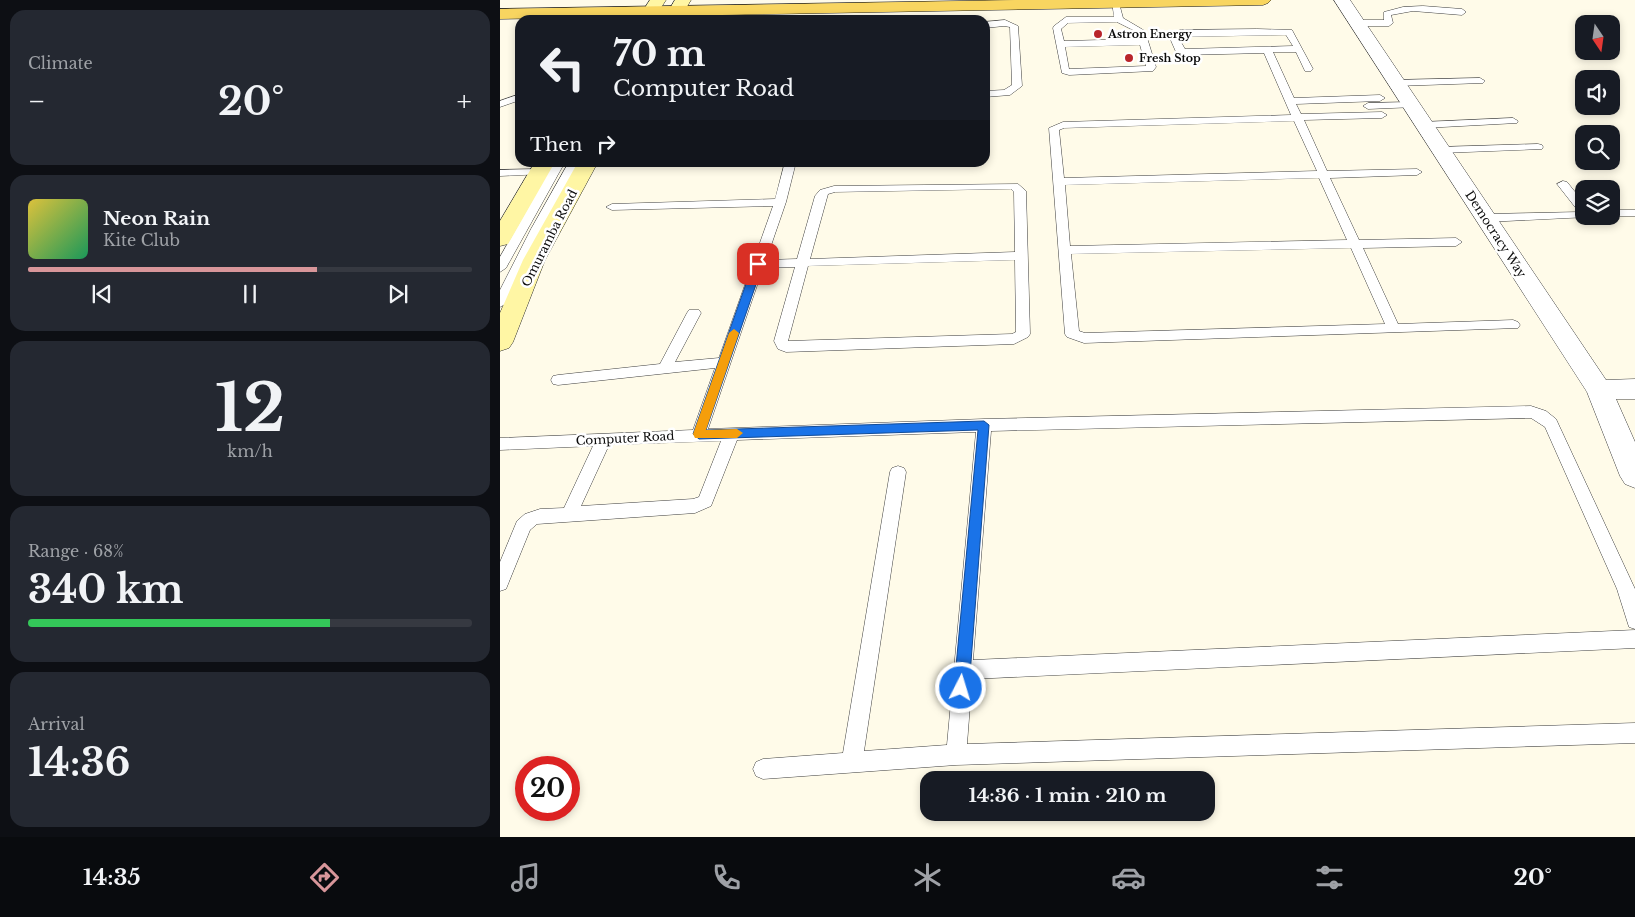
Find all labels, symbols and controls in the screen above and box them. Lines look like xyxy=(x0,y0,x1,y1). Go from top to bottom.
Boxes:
north arrow xyxy=(1575,15,1620,60)
map controls xyxy=(1575,15,1620,225)
place label: Astron Energy xyxy=(1107,27,1193,41)
marker: Astron Energy xyxy=(1092,28,1104,40)
text: 70 m xyxy=(613,32,706,75)
icon: left xyxy=(530,35,595,100)
place label: Fresh Stop xyxy=(1139,51,1201,65)
marker: Fresh Stop xyxy=(1123,52,1135,64)
text: Climate xyxy=(28,53,93,73)
button: sound xyxy=(1575,70,1620,115)
text: Computer Road xyxy=(613,75,794,102)
text: 20° xyxy=(218,78,284,125)
text: − xyxy=(28,84,46,119)
text: + xyxy=(457,84,472,119)
button: search xyxy=(1575,125,1620,170)
icon: right xyxy=(592,130,620,158)
text: Then xyxy=(530,133,582,156)
button: layers xyxy=(1575,180,1620,225)
street label: Omuramba Road xyxy=(518,187,580,289)
street label: Democracy Way xyxy=(1462,188,1530,281)
text: Neon Rain xyxy=(103,207,210,230)
text: Kite Club xyxy=(103,230,180,250)
pin xyxy=(737,243,779,285)
icon: arrive xyxy=(744,250,772,278)
icon: previous xyxy=(88,280,116,308)
icon: pause xyxy=(236,280,264,308)
icon: next xyxy=(384,280,412,308)
text: 12 xyxy=(215,368,285,449)
street label: Computer Road xyxy=(575,428,675,448)
text: km/h xyxy=(227,441,273,461)
text: Range · 68% xyxy=(28,541,124,561)
text: 340 km xyxy=(28,566,184,613)
position arrow xyxy=(934,661,986,713)
text: Arrival xyxy=(28,714,85,734)
text: 14:36 xyxy=(28,739,130,786)
speed limit sign: 20 xyxy=(515,756,580,821)
text: 14:36 · 1 min · 210 m xyxy=(968,784,1167,807)
icon: directions xyxy=(307,860,342,895)
icon: music xyxy=(508,860,543,895)
icon: phone xyxy=(709,860,744,895)
icon: climate xyxy=(910,860,945,895)
icon: car xyxy=(1111,860,1146,895)
icon: filters xyxy=(1312,860,1347,895)
text: 14:35 xyxy=(83,864,141,891)
text: 20° xyxy=(1514,864,1552,891)

